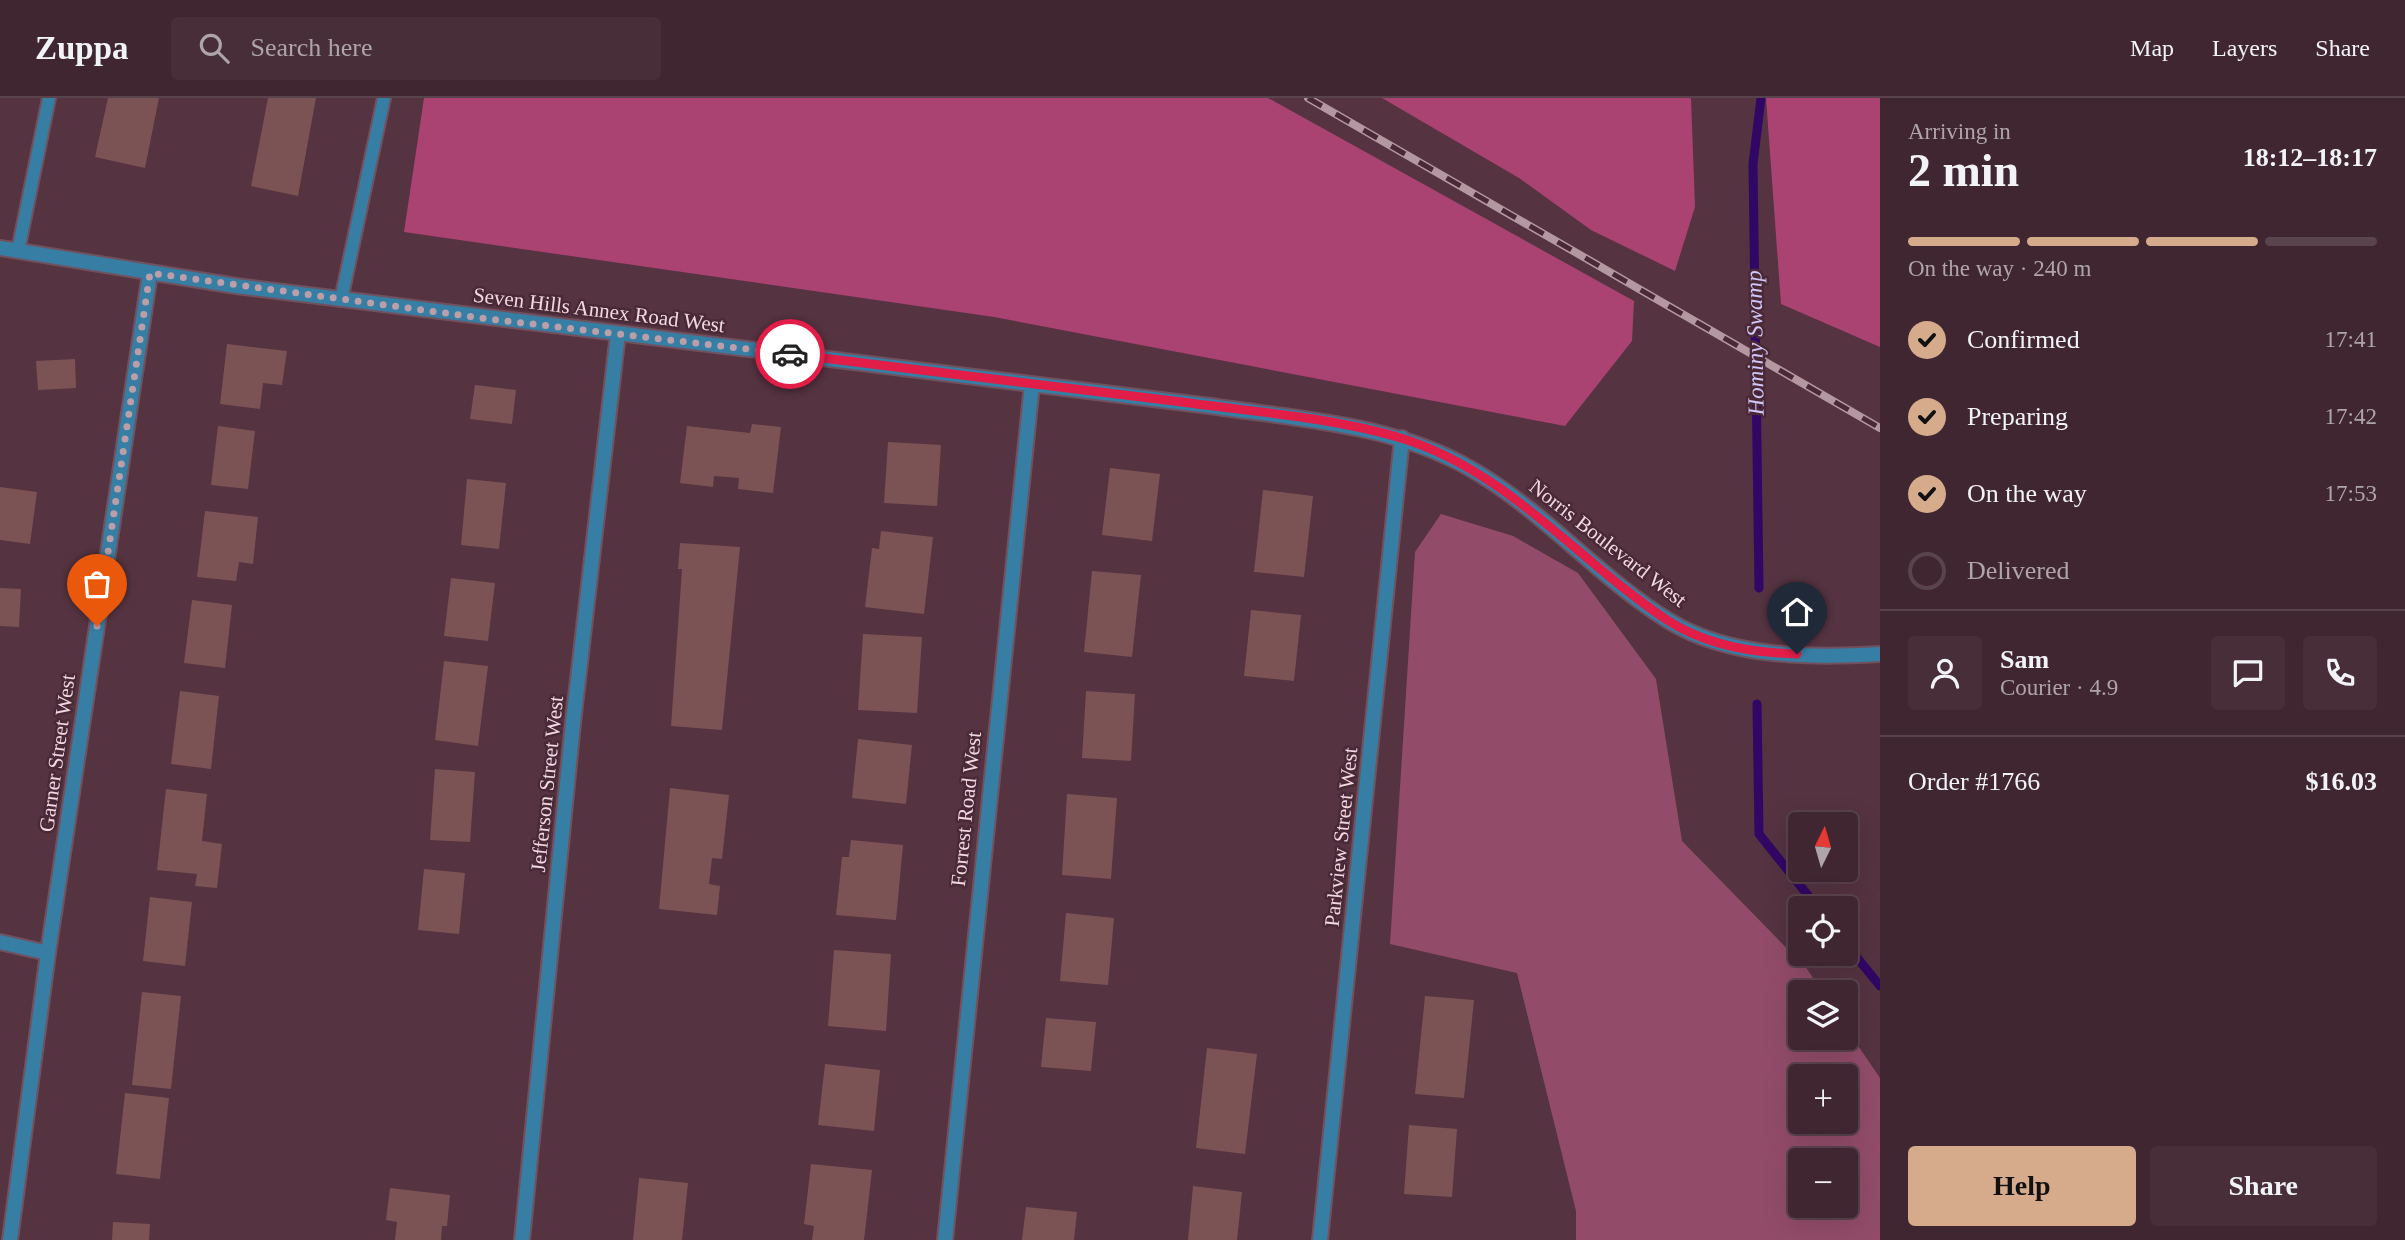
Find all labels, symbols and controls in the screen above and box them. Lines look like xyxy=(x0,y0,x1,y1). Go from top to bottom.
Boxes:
search box xyxy=(171,17,661,80)
icon: search xyxy=(195,29,233,67)
text: Zuppa xyxy=(35,30,129,66)
text: Search here xyxy=(251,33,373,62)
text: Map xyxy=(2130,35,2174,61)
text: Layers xyxy=(2212,35,2277,61)
text: Share xyxy=(2315,35,2370,61)
text: Arriving in xyxy=(1908,119,2011,144)
text: 18:12–18:17 xyxy=(2243,143,2377,172)
text: 2 min xyxy=(1908,145,2019,196)
text: On the way · 240 m xyxy=(1908,256,2091,281)
water label: Hominy Swamp xyxy=(1741,270,1769,417)
street label: Seven Hills Annex Road West xyxy=(472,283,726,337)
courier xyxy=(755,319,825,389)
icon: check xyxy=(1908,321,1946,359)
text: Confirmed xyxy=(1967,325,2080,354)
text: 17:41 xyxy=(2325,327,2377,352)
icon: car xyxy=(771,335,809,373)
icon: check xyxy=(1908,398,1946,436)
text: Preparing xyxy=(1967,402,2068,431)
text: 17:42 xyxy=(2325,404,2377,429)
street label: Norris Boulevard West xyxy=(1525,474,1691,612)
icon: check xyxy=(1908,475,1946,513)
text: On the way xyxy=(1967,479,2087,508)
text: 17:53 xyxy=(2325,481,2377,506)
pin xyxy=(67,554,127,626)
text: Delivered xyxy=(1967,556,2070,585)
icon: bag xyxy=(78,565,116,603)
pin xyxy=(1767,582,1827,654)
icon: home xyxy=(1778,593,1816,631)
button: person xyxy=(1908,636,1982,710)
button: chat xyxy=(2211,636,2285,710)
button: phone xyxy=(2303,636,2377,710)
text: Sam xyxy=(2000,645,2049,674)
street label: Garner Street West xyxy=(34,673,80,833)
text: Courier · 4.9 xyxy=(2000,675,2118,700)
street label: Jefferson Street West xyxy=(526,694,568,873)
street label: Forrest Road West xyxy=(946,730,986,888)
street label: Parkview Street West xyxy=(1320,746,1362,928)
text: Order #1766 xyxy=(1908,767,2040,796)
text: $16.03 xyxy=(2306,767,2377,796)
north arrow xyxy=(1788,812,1858,882)
map controls xyxy=(1788,812,1858,1218)
button: locate xyxy=(1788,896,1858,966)
button: layers xyxy=(1788,980,1858,1050)
button: + xyxy=(1788,1064,1858,1134)
button: Help xyxy=(1908,1146,2136,1226)
button: Share xyxy=(2150,1146,2377,1226)
button: − xyxy=(1788,1148,1858,1218)

